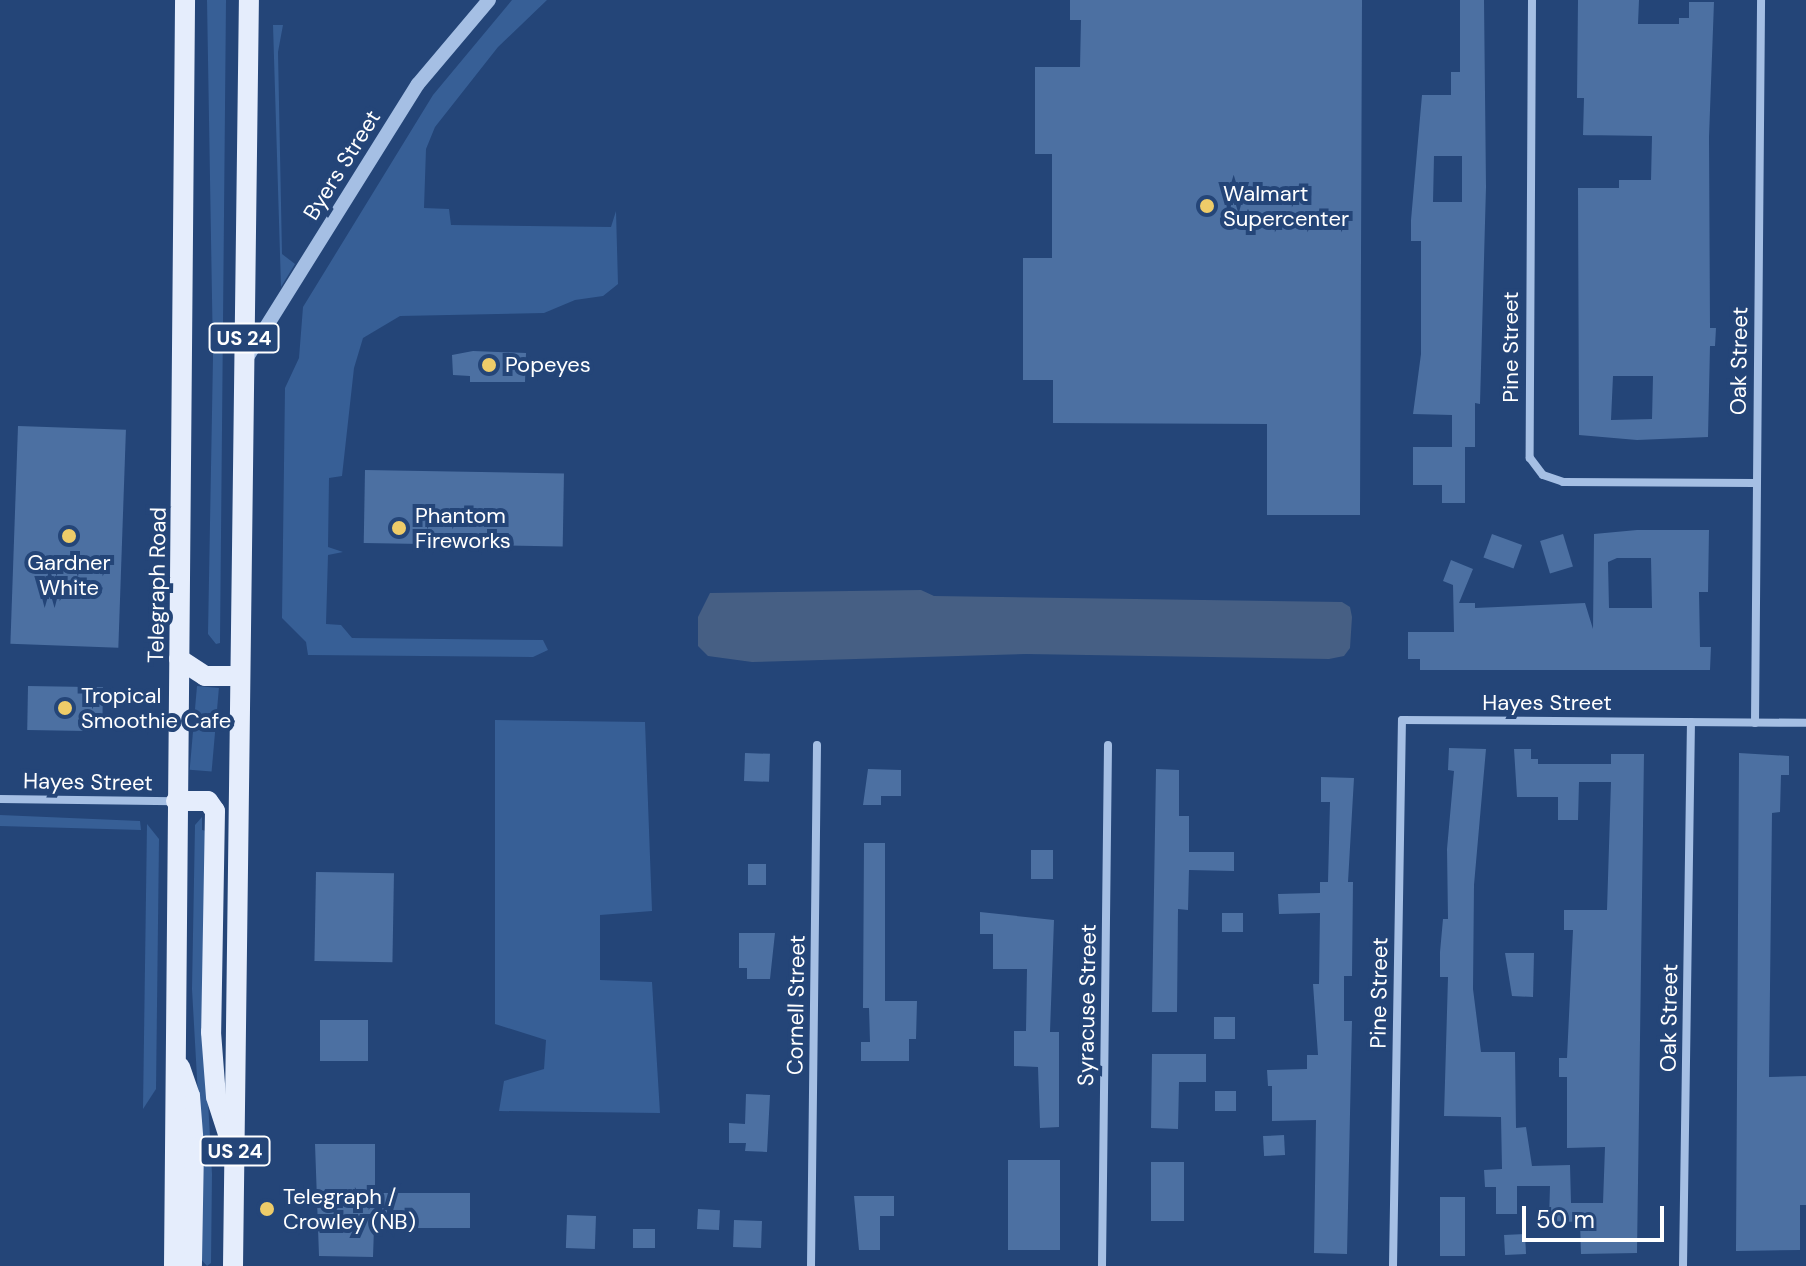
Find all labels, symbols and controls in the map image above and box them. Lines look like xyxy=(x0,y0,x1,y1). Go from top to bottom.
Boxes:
street label: Byers Street xyxy=(298,105,386,225)
place label: Walmart Supercenter xyxy=(1223,180,1349,232)
marker: Walmart Supercenter xyxy=(1198,197,1216,215)
street label: Pine Street xyxy=(1498,291,1524,403)
street label: Oak Street xyxy=(1725,307,1753,415)
road number: US 24 xyxy=(208,322,280,354)
place label: Popeyes xyxy=(505,352,591,378)
marker: Popeyes xyxy=(480,356,498,374)
place label: Phantom Fireworks xyxy=(415,502,511,554)
street label: Telegraph Road xyxy=(142,507,172,663)
marker: Phantom Fireworks xyxy=(390,519,408,537)
marker: Gardner White xyxy=(60,527,78,545)
place label: Gardner White xyxy=(27,549,111,600)
place label: Tropical Smoothie Cafe xyxy=(81,682,231,734)
street label: Hayes Street xyxy=(1482,690,1612,716)
marker: Tropical Smoothie Cafe xyxy=(56,699,74,717)
street label: Hayes Street xyxy=(23,768,153,796)
street label: Syracuse Street xyxy=(1072,924,1102,1086)
street label: Cornell Street xyxy=(782,935,810,1075)
street label: Pine Street xyxy=(1365,937,1393,1049)
street label: Oak Street xyxy=(1655,964,1683,1072)
road number: US 24 xyxy=(199,1135,271,1167)
place label: Telegraph / Crowley (NB) xyxy=(283,1183,416,1234)
scale bar xyxy=(1526,1190,1668,1240)
marker: Telegraph / Crowley (NB) xyxy=(258,1200,276,1218)
text: 50 m xyxy=(1536,1204,1595,1235)

